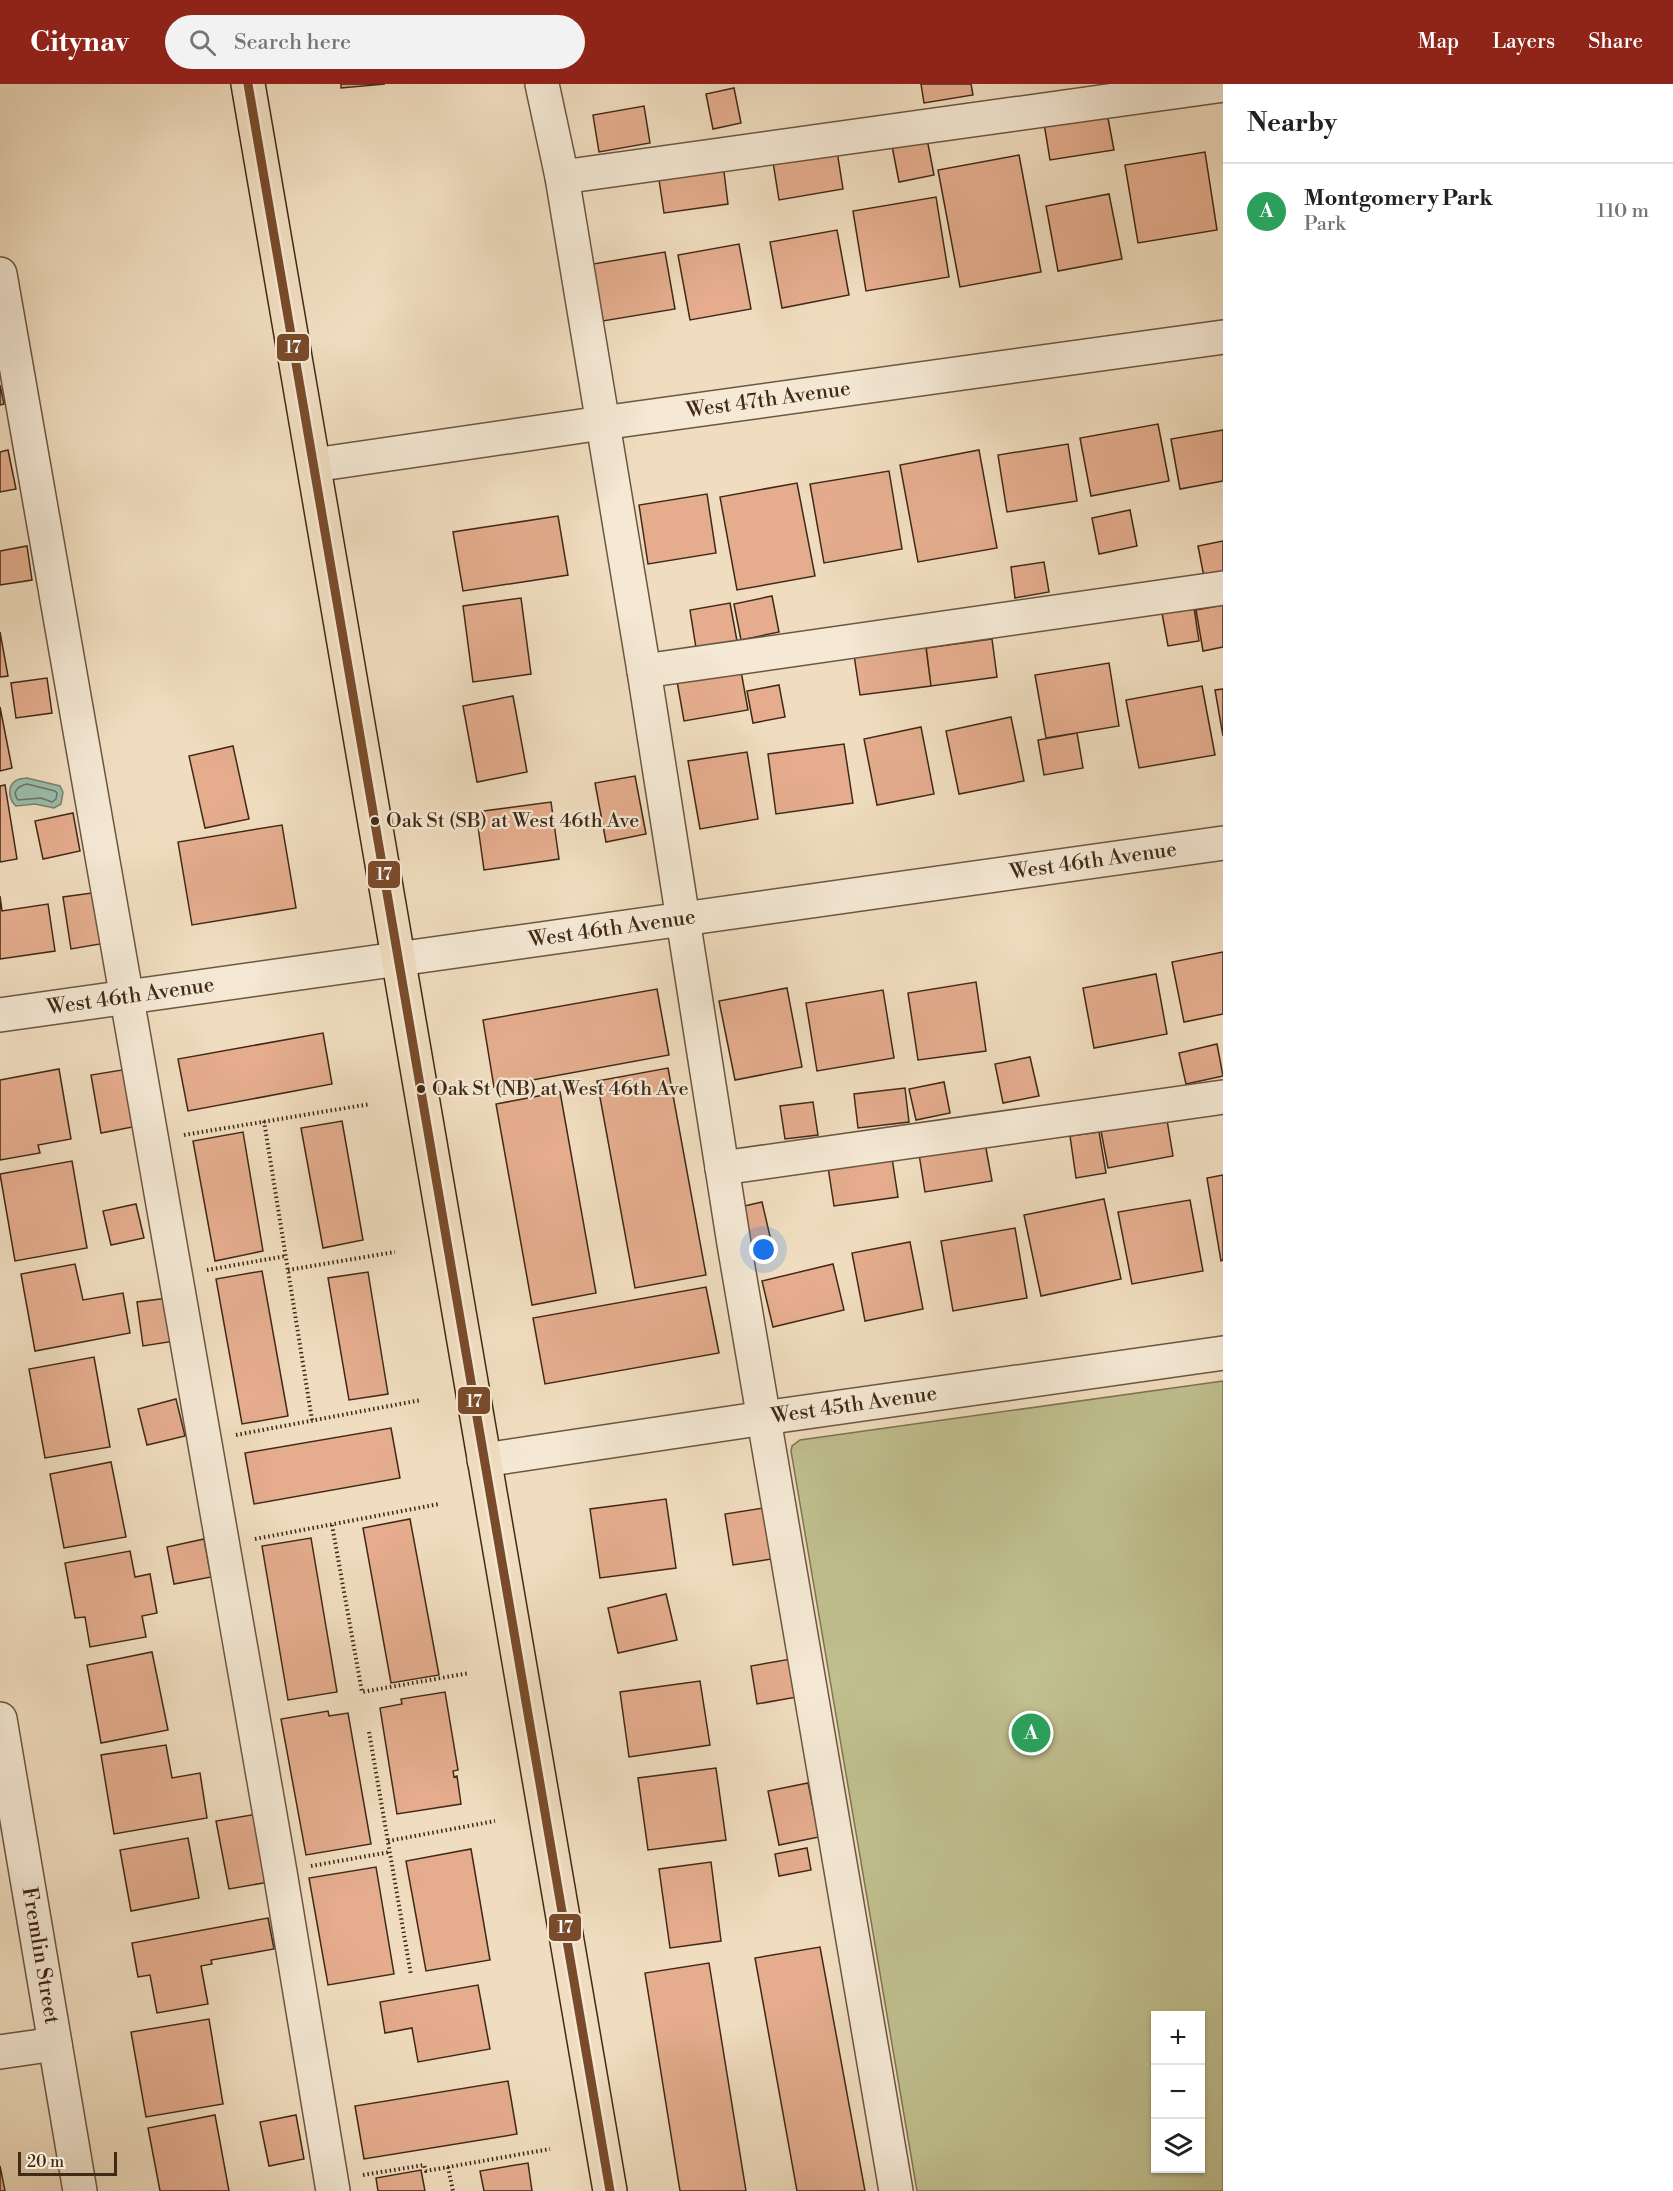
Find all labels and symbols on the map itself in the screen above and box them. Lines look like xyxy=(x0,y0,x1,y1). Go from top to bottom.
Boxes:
line badge: 17 xyxy=(276,333,310,362)
text: 17 xyxy=(285,338,302,358)
street label: West 47th Avenue xyxy=(684,376,852,424)
place label: Oak St (SB) at West 46th Ave xyxy=(386,809,639,834)
marker: Oak St (SB) at West 46th Ave xyxy=(369,815,381,827)
street label: West 46th Avenue xyxy=(1007,837,1178,886)
line badge: 17 xyxy=(367,860,401,889)
text: 17 xyxy=(376,865,393,885)
street label: West 46th Avenue xyxy=(526,904,697,954)
street label: West 46th Avenue xyxy=(44,972,216,1021)
place label: Oak St (NB) at West 46th Ave xyxy=(432,1077,689,1102)
marker: Oak St (NB) at West 46th Ave xyxy=(415,1083,427,1095)
your location xyxy=(749,1235,778,1264)
street label: West 45th Avenue xyxy=(768,1381,939,1430)
line badge: 17 xyxy=(457,1386,491,1415)
text: 17 xyxy=(466,1392,483,1412)
pin: A xyxy=(1012,1710,1050,1756)
street label: Fremlin Street xyxy=(16,1885,65,2027)
line badge: 17 xyxy=(548,1913,582,1942)
text: 17 xyxy=(557,1918,574,1938)
scale bar xyxy=(18,2149,117,2176)

